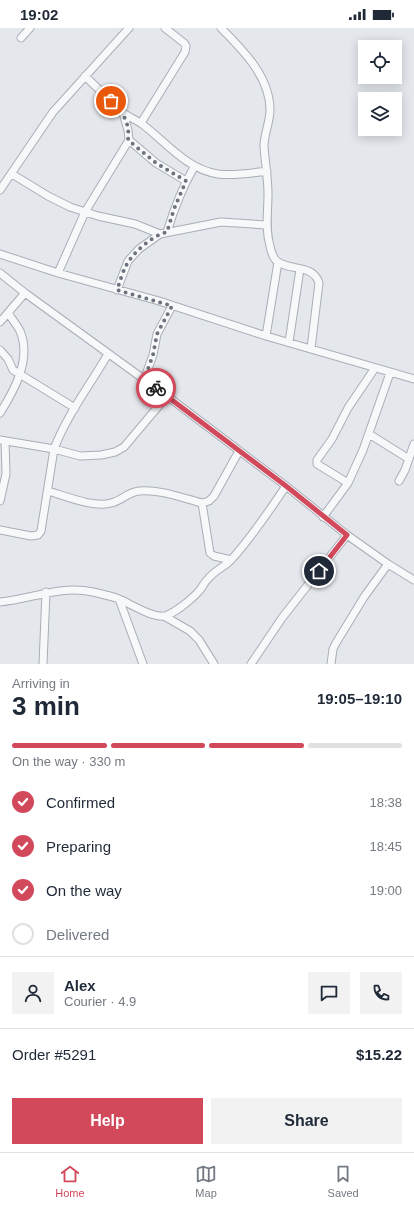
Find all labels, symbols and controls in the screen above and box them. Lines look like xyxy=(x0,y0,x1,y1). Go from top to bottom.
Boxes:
text: 19:02 xyxy=(20,6,58,23)
map controls xyxy=(358,40,402,136)
button: locate xyxy=(358,40,402,84)
pin xyxy=(94,84,128,118)
icon: bag xyxy=(100,90,122,112)
button: layers xyxy=(358,92,402,136)
courier xyxy=(136,368,176,408)
icon: bike xyxy=(145,377,167,399)
pin xyxy=(302,554,336,588)
icon: home xyxy=(308,560,330,582)
text: Arriving in xyxy=(12,676,70,691)
text: 19:05–19:10 xyxy=(317,690,402,707)
text: 3 min xyxy=(12,691,80,721)
text: On the way · 330 m xyxy=(12,754,125,769)
icon: check xyxy=(12,791,34,813)
text: Confirmed xyxy=(46,794,115,811)
text: 18:38 xyxy=(369,795,402,810)
icon: check xyxy=(12,835,34,857)
text: Preparing xyxy=(46,838,111,855)
text: 18:45 xyxy=(369,839,402,854)
icon: check xyxy=(12,879,34,901)
text: On the way xyxy=(46,882,122,899)
text: 19:00 xyxy=(369,883,402,898)
text: Delivered xyxy=(46,926,109,943)
button: person xyxy=(12,972,54,1014)
button: chat xyxy=(308,972,350,1014)
button: phone xyxy=(360,972,402,1014)
text: Alex xyxy=(64,977,96,994)
text: Courier · 4.9 xyxy=(64,994,136,1009)
text: Order #5291 xyxy=(12,1046,96,1063)
text: $15.22 xyxy=(356,1046,402,1063)
button: Help xyxy=(12,1098,203,1144)
button: Share xyxy=(211,1098,402,1144)
tab: Home xyxy=(55,1163,85,1199)
tab: Map xyxy=(195,1163,217,1199)
tab: Saved xyxy=(328,1163,359,1199)

